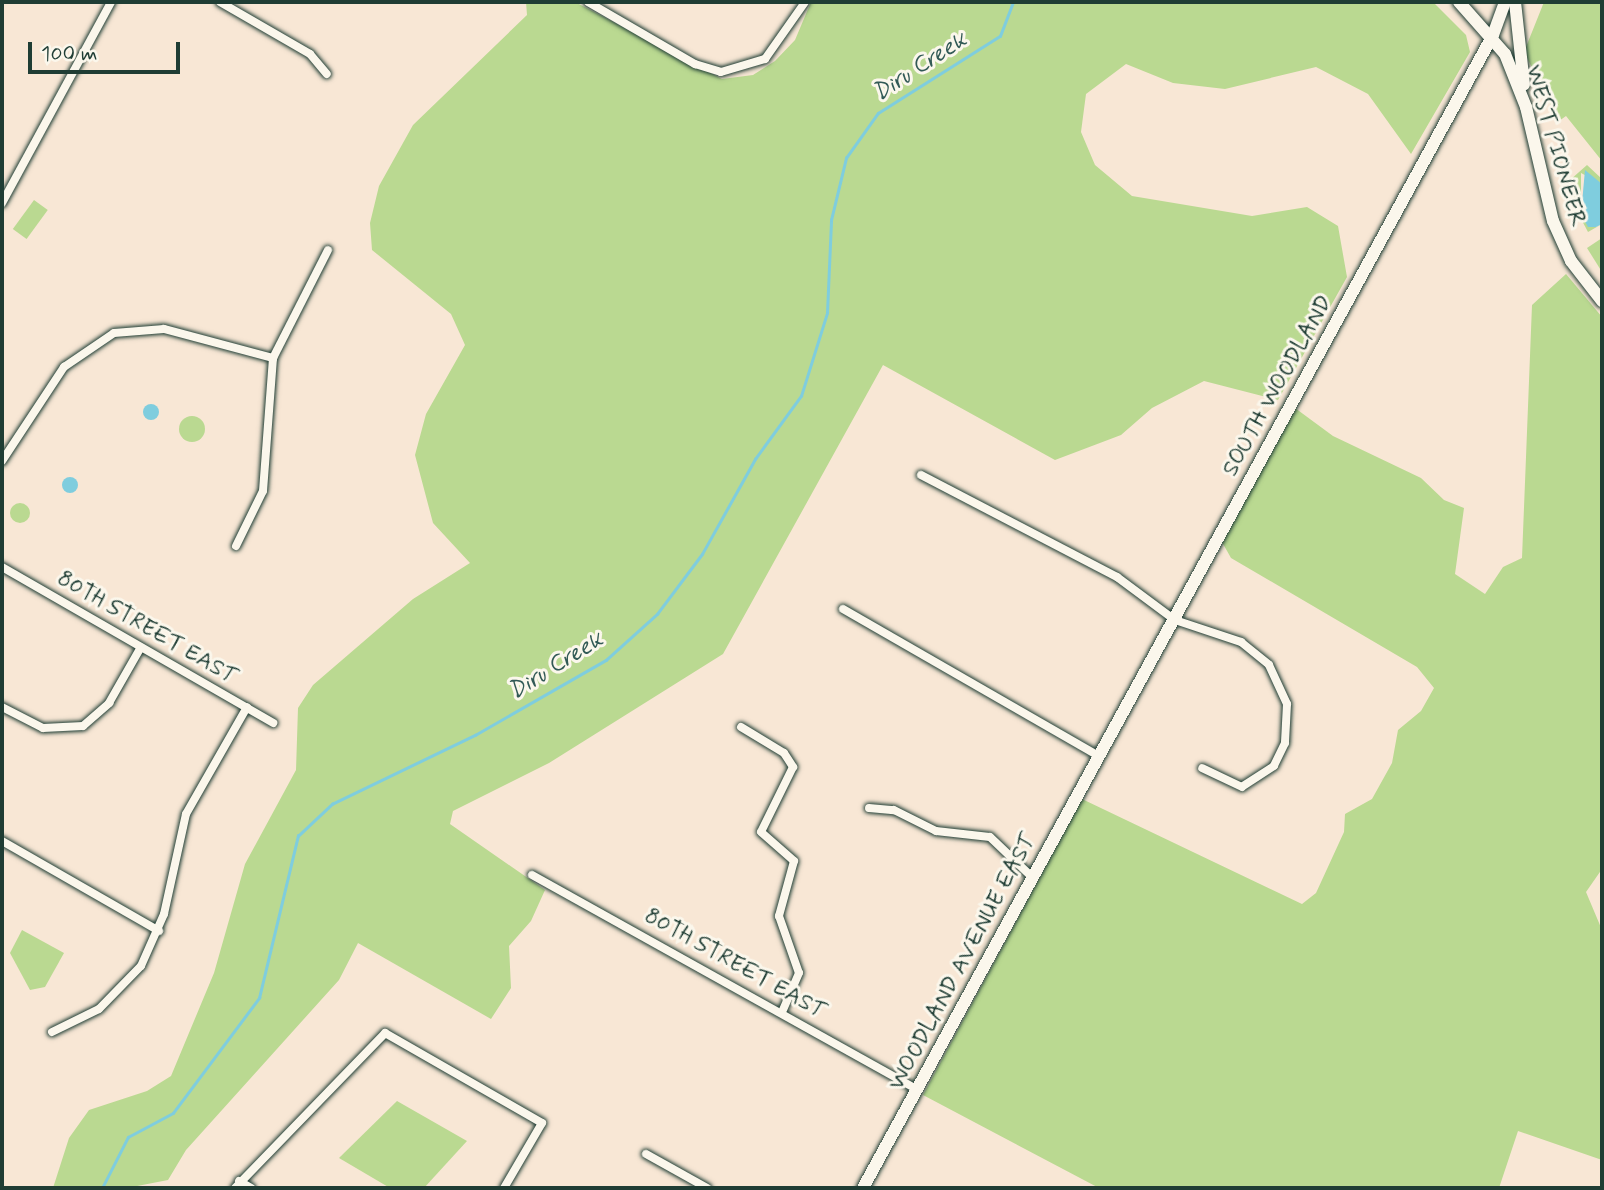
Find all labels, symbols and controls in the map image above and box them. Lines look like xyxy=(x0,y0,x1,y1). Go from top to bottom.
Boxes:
water label: Diru Creek xyxy=(868,26,972,108)
scale bar xyxy=(32,28,184,72)
text: 100 m xyxy=(41,40,97,68)
street label: WEST PIONEER xyxy=(1519,62,1591,230)
street label: SOUTH WOODLAND xyxy=(1217,291,1339,481)
street label: 80TH STREET EAST xyxy=(51,565,243,691)
water label: Diru Creek xyxy=(503,626,609,706)
street label: WOODLAND AVENUE EAST xyxy=(884,831,1042,1093)
street label: 80TH STREET EAST xyxy=(638,902,832,1026)

